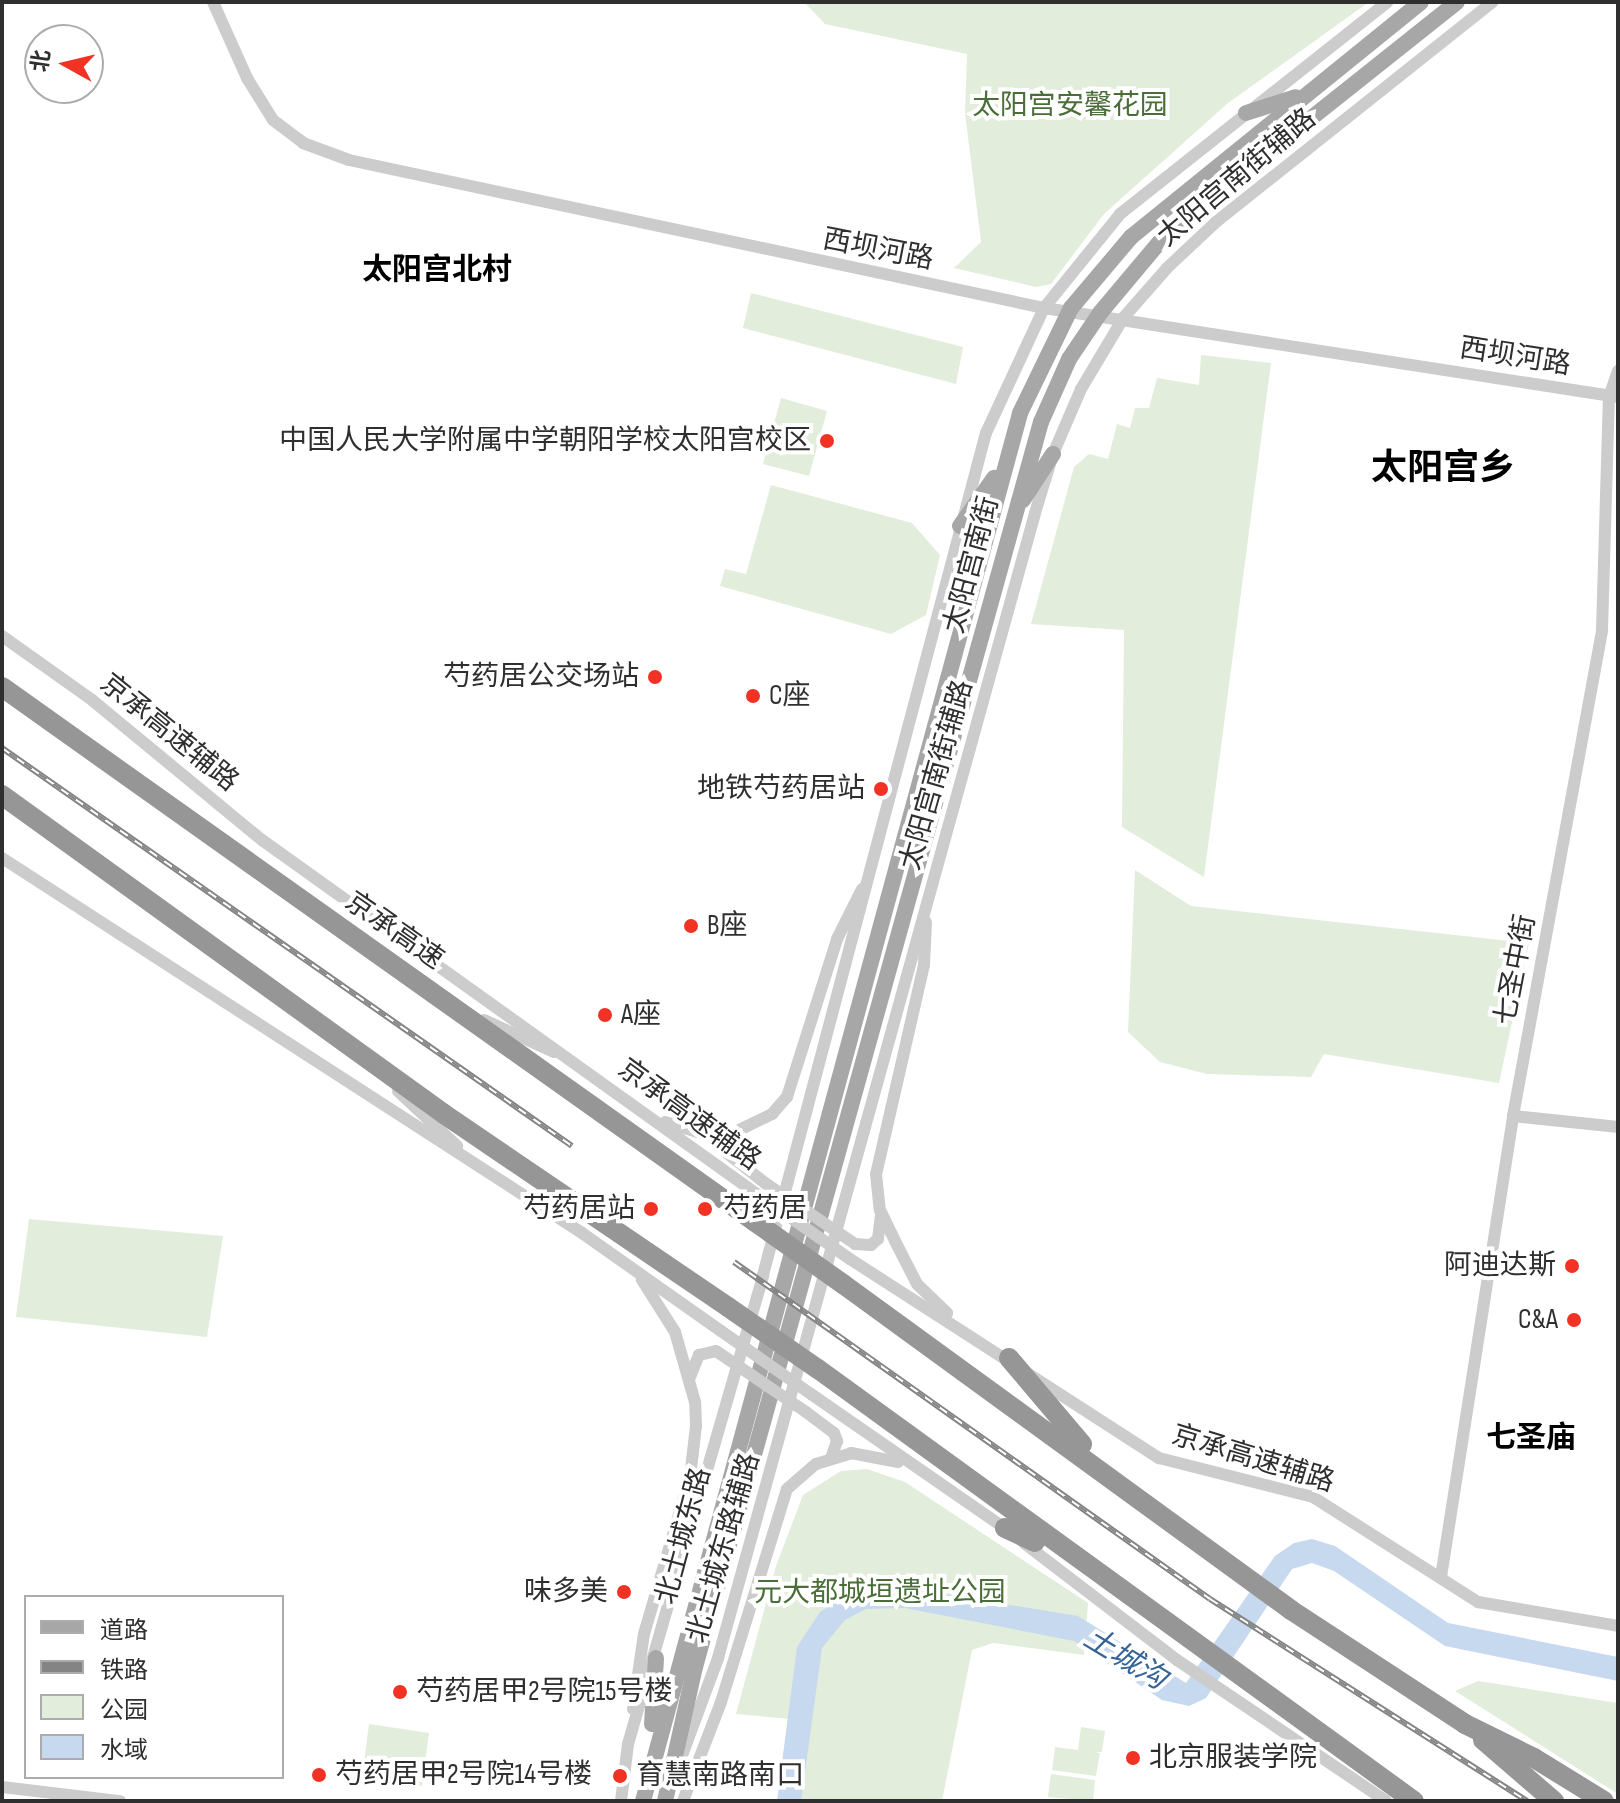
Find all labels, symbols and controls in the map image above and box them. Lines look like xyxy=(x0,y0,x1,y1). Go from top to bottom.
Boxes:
north arrow xyxy=(24,24,104,104)
text: 北 xyxy=(27,48,57,74)
park label: 太阳宫安馨花园 xyxy=(972,89,1168,123)
street label: 太阳宫南街辅路 xyxy=(1151,102,1323,254)
street label: 西坝河路 xyxy=(820,223,936,277)
district label: 太阳宫北村 xyxy=(362,252,512,288)
street label: 西坝河路 xyxy=(1457,332,1573,382)
place label: 中国人民大学附属中学朝阳学校太阳宫校区 xyxy=(279,424,811,458)
marker: 中国人民大学附属中学朝阳学校太阳宫校区 xyxy=(818,432,836,450)
district label: 太阳宫乡 xyxy=(1371,447,1515,491)
street label: 太阳宫南街 xyxy=(938,493,1006,637)
place label: 芍药居公交场站 xyxy=(443,660,639,694)
street label: 京承高速辅路 xyxy=(93,667,245,799)
marker: 芍药居公交场站 xyxy=(646,668,664,686)
street label: 太阳宫南街辅路 xyxy=(894,676,980,874)
place label: C座 xyxy=(769,679,811,713)
marker: C座 xyxy=(744,687,762,705)
place label: 地铁芍药居站 xyxy=(697,772,865,806)
marker: 地铁芍药居站 xyxy=(872,780,890,798)
street label: 京承高速 xyxy=(338,885,450,977)
place label: B座 xyxy=(707,909,747,943)
street label: 七圣中街 xyxy=(1489,912,1543,1028)
marker: B座 xyxy=(682,917,700,935)
place label: A座 xyxy=(621,998,661,1032)
marker: A座 xyxy=(596,1006,614,1024)
street label: 京承高速辅路 xyxy=(611,1052,767,1178)
place label: 芍药居站 xyxy=(523,1192,635,1226)
place label: 芍药居 xyxy=(723,1192,807,1226)
marker: 芍药居 xyxy=(694,1198,716,1220)
marker: 芍药居站 xyxy=(642,1200,660,1218)
place label: 阿迪达斯 xyxy=(1444,1249,1556,1283)
marker: 阿迪达斯 xyxy=(1563,1257,1581,1275)
place label: C&A xyxy=(1518,1303,1558,1337)
marker: C&A xyxy=(1565,1311,1583,1329)
street label: 京承高速辅路 xyxy=(1168,1418,1338,1500)
district label: 七圣庙 xyxy=(1486,1420,1576,1456)
street label: 北土城东路辅路 xyxy=(681,1449,767,1647)
street label: 北土城东路 xyxy=(650,1464,718,1608)
place label: 味多美 xyxy=(524,1575,608,1609)
park label: 元大都城垣遗址公园 xyxy=(754,1576,1006,1610)
marker: 味多美 xyxy=(615,1583,633,1601)
legend xyxy=(24,1595,284,1779)
text: 道路 xyxy=(100,1616,148,1645)
water label: 土城沟 xyxy=(1077,1620,1173,1698)
text: 铁路 xyxy=(100,1656,148,1685)
place label: 芍药居甲2号院15号楼 xyxy=(416,1675,673,1709)
marker: 芍药居甲2号院15号楼 xyxy=(391,1683,409,1701)
text: 公园 xyxy=(100,1696,148,1725)
text: 水域 xyxy=(100,1736,148,1765)
place label: 北京服装学院 xyxy=(1149,1741,1317,1775)
marker: 北京服装学院 xyxy=(1124,1749,1142,1767)
place label: 芍药居甲2号院14号楼 xyxy=(335,1758,592,1792)
place label: 育慧南路南口 xyxy=(636,1759,804,1793)
marker: 芍药居甲2号院14号楼 xyxy=(310,1766,328,1784)
marker: 育慧南路南口 xyxy=(611,1767,629,1785)

